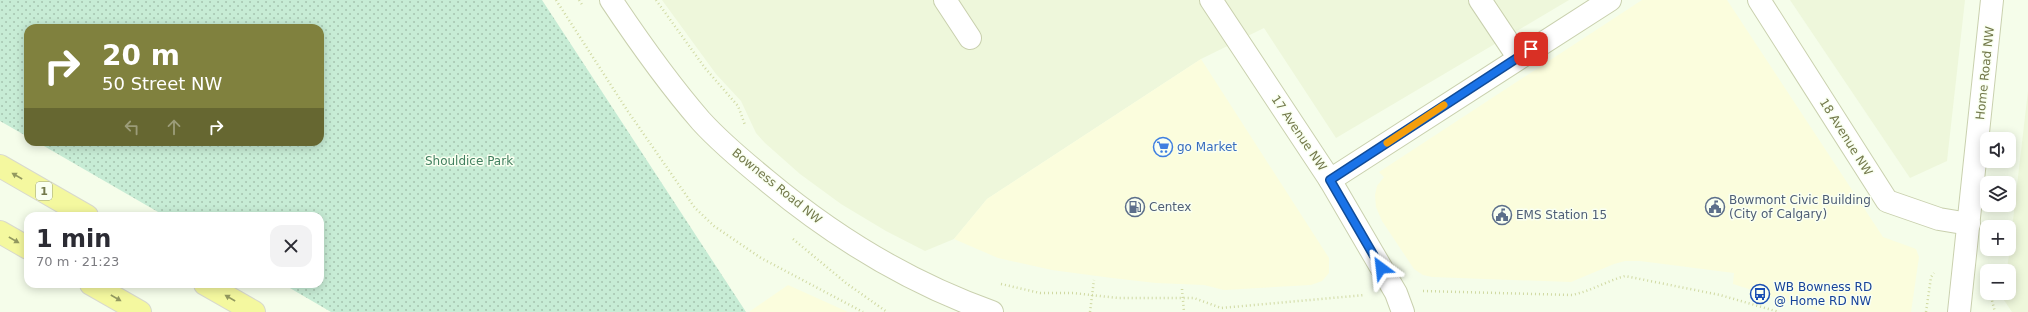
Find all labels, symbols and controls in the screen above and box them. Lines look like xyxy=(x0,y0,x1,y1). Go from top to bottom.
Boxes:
street label: Home Road NW xyxy=(1973,25,1997,120)
pin xyxy=(1514,32,1548,66)
icon: arrive xyxy=(1520,38,1542,60)
text: 20 m xyxy=(102,39,180,72)
icon: right xyxy=(36,40,88,92)
text: 50 Street NW xyxy=(102,73,222,94)
street label: 17 Avenue NW xyxy=(1269,92,1330,174)
street label: 18 Avenue NW xyxy=(1817,96,1875,178)
icon: left xyxy=(121,116,143,138)
icon: ahead xyxy=(163,116,185,138)
icon: right xyxy=(205,116,227,138)
map controls xyxy=(1980,132,2016,300)
button: sound xyxy=(1980,132,2016,168)
supermarket icon: go Market xyxy=(1152,136,1174,158)
place label: go Market xyxy=(1177,140,1237,154)
street label: Bowness Road NW xyxy=(729,145,825,227)
park label: Shouldice Park xyxy=(425,154,513,168)
one-way arrow xyxy=(11,172,23,179)
button: layers xyxy=(1980,176,2016,212)
road number: 1 xyxy=(36,182,52,200)
place label: Bowmont Civic Building (City of Calgary) xyxy=(1729,193,1871,221)
fuel station icon: Centex xyxy=(1124,196,1146,218)
public building icon: Bowmont Civic Building (City of Calgary) xyxy=(1704,196,1726,218)
place label: Centex xyxy=(1149,200,1191,214)
public building icon: EMS Station 15 xyxy=(1491,204,1513,226)
place label: EMS Station 15 xyxy=(1516,208,1607,222)
button: + xyxy=(1980,220,2016,256)
text: 1 min xyxy=(36,225,111,253)
button: close xyxy=(270,225,312,267)
one-way arrow xyxy=(8,236,20,243)
position arrow xyxy=(1360,247,1402,289)
text: 70 m · 21:23 xyxy=(36,254,119,269)
button: − xyxy=(1980,264,2016,300)
place label: WB Bowness RD @ Home RD NW xyxy=(1774,280,1872,308)
bus stop icon: WB Bowness RD @ Home RD NW xyxy=(1749,283,1771,305)
one-way arrow xyxy=(110,295,122,301)
one-way arrow xyxy=(224,295,236,301)

